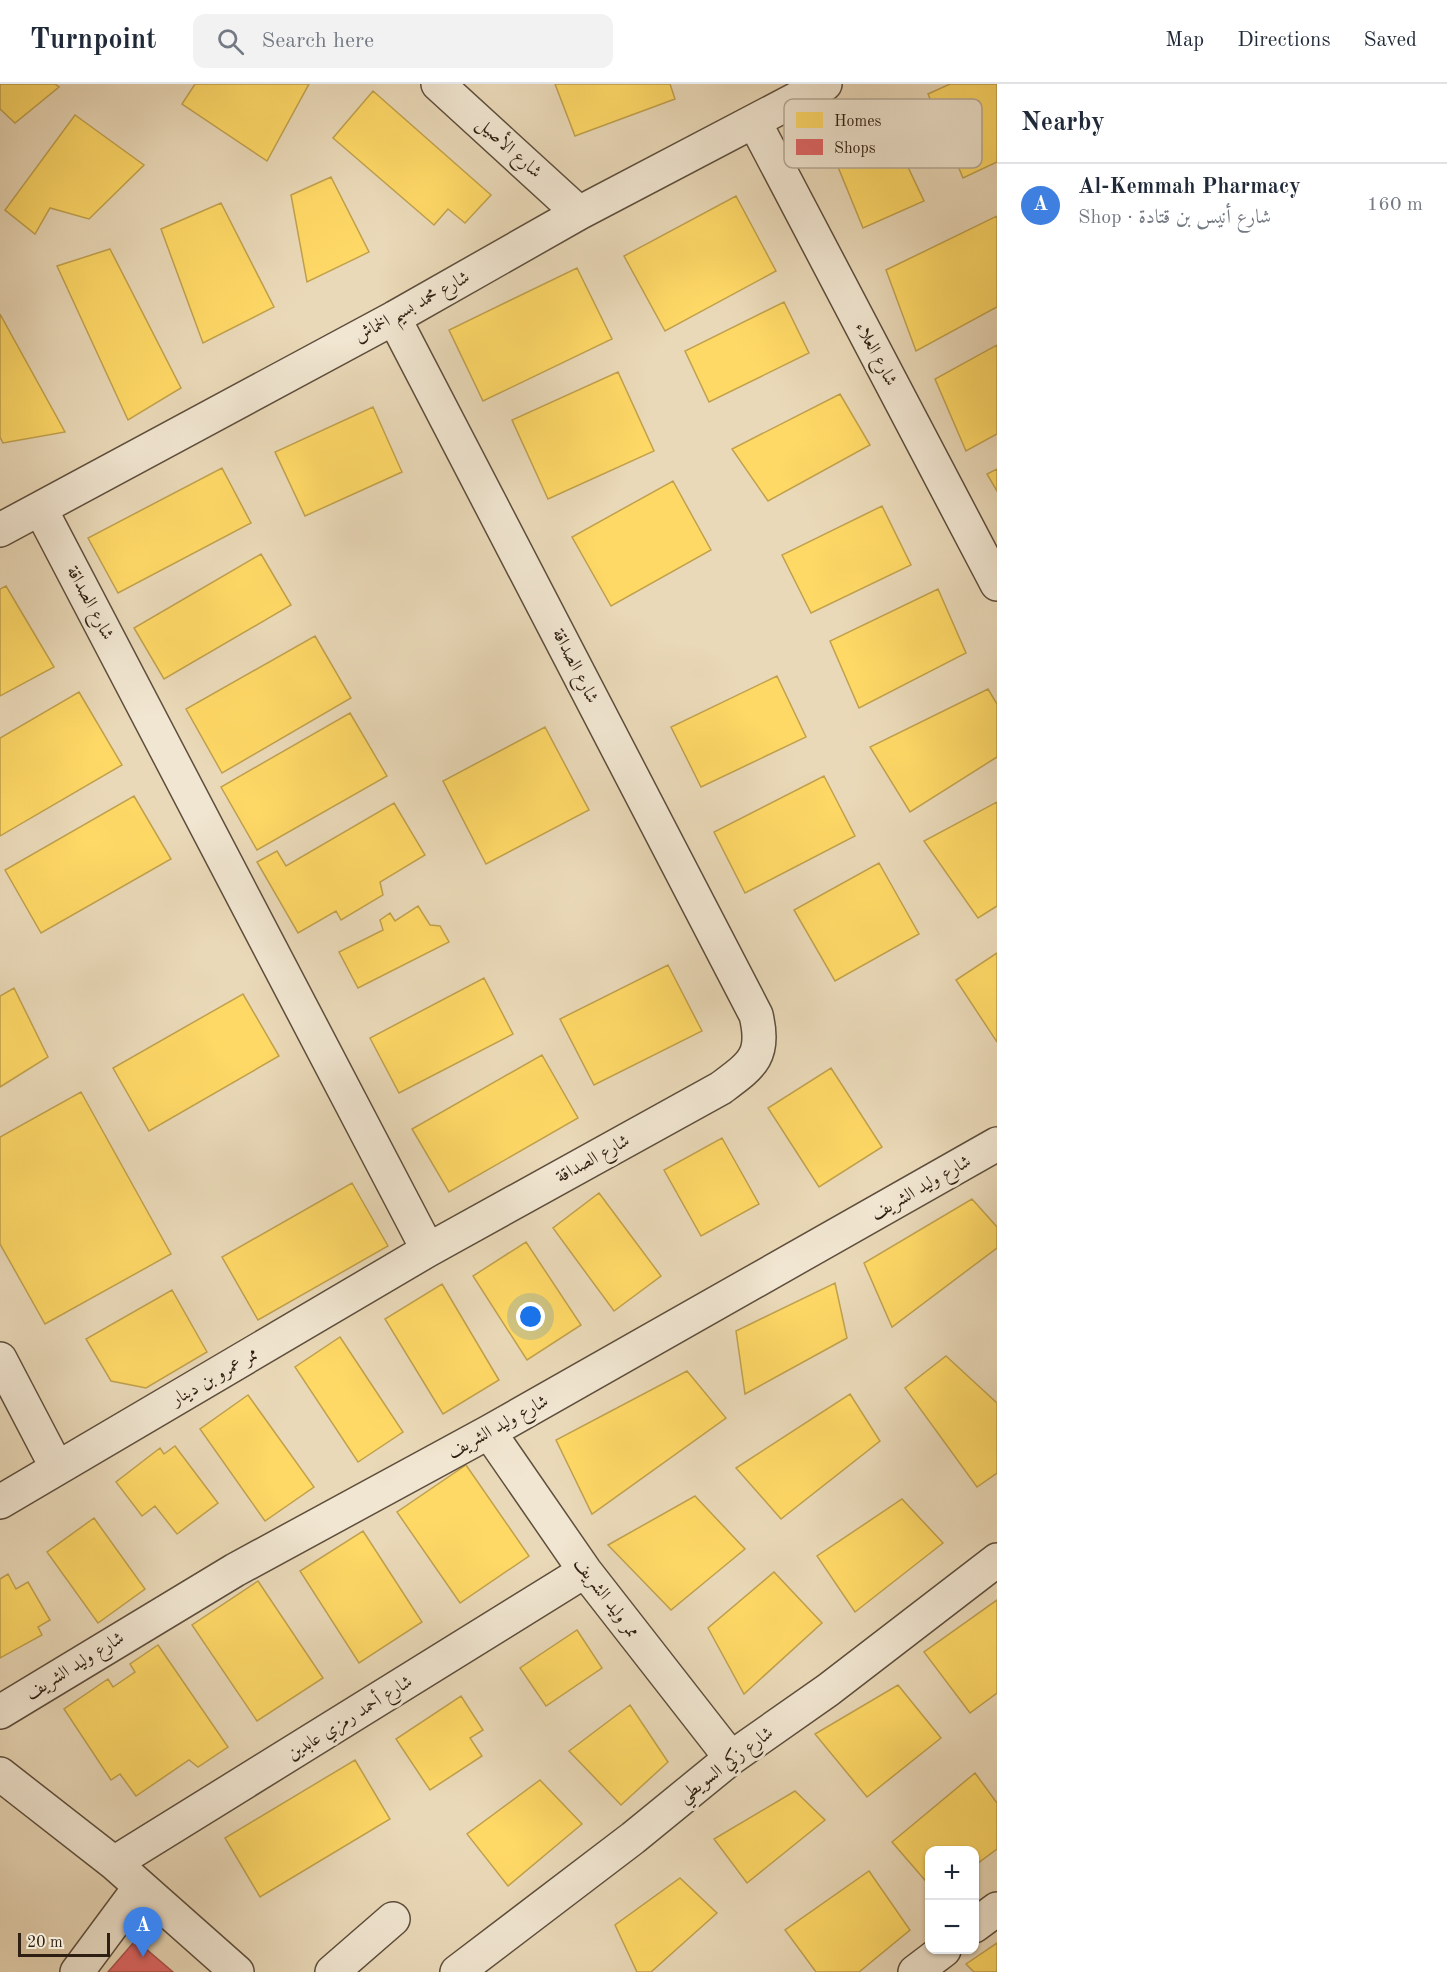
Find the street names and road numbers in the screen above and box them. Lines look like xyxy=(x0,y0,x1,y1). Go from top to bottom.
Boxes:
street label: شارع الأصيل xyxy=(470,111,548,185)
street label: شارع محمد بسيم الخماش xyxy=(351,268,476,353)
street label: شارع العلاء xyxy=(847,319,900,391)
street label: شارع الصداقة xyxy=(59,563,117,645)
street label: شارع الصداقة xyxy=(544,626,601,708)
street label: شارع الصداقة xyxy=(553,1132,635,1191)
street label: شارع وليد الشريف xyxy=(868,1152,977,1228)
street label: ممر عمرو بن دينار xyxy=(167,1345,262,1412)
street label: شارع وليد الشريف xyxy=(445,1392,554,1466)
street label: ممر وليد الشريف xyxy=(569,1555,642,1643)
street label: شارع وليد الشريف xyxy=(23,1629,130,1708)
street label: شارع أحمد رمزي عابدين xyxy=(282,1668,418,1768)
street label: شارع زكي السويطي xyxy=(673,1721,781,1812)

